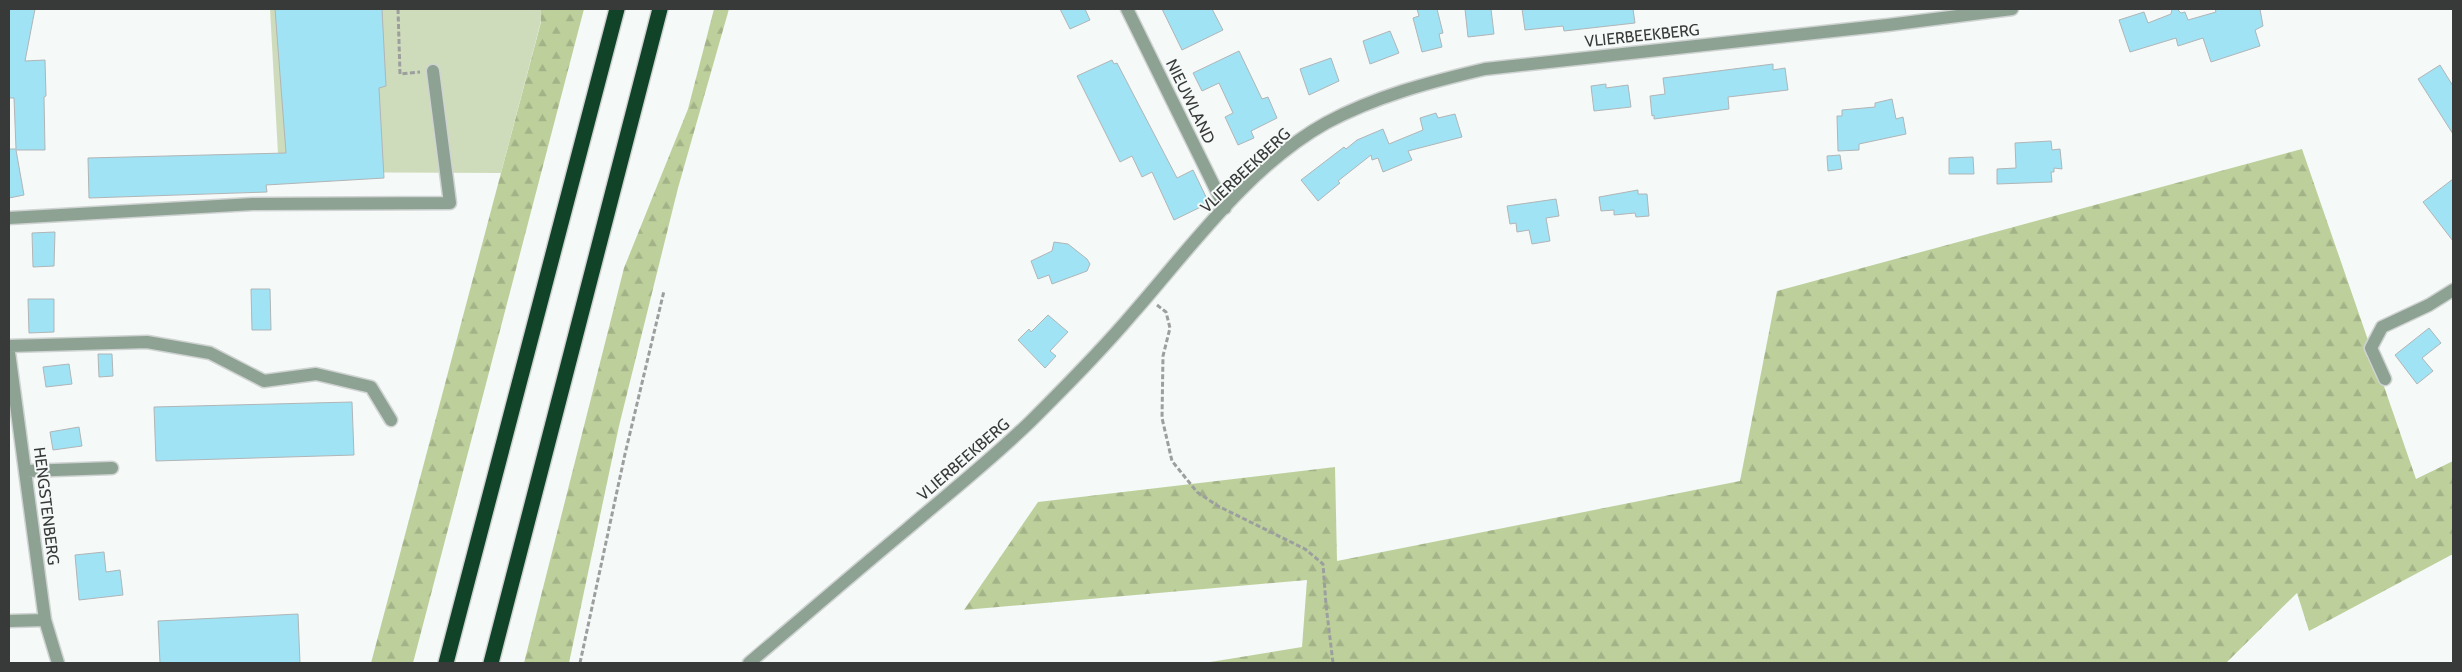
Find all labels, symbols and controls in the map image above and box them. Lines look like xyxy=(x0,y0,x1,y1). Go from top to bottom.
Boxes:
street label: VLIERBEEKBERG xyxy=(1584,20,1700,51)
street label: NIEUWLAND xyxy=(1162,56,1219,147)
street label: VLIERBEEKBERG xyxy=(1197,124,1294,217)
street label: VLIERBEEKBERG xyxy=(913,414,1013,504)
street label: HENGSTENBERG xyxy=(30,446,63,566)

